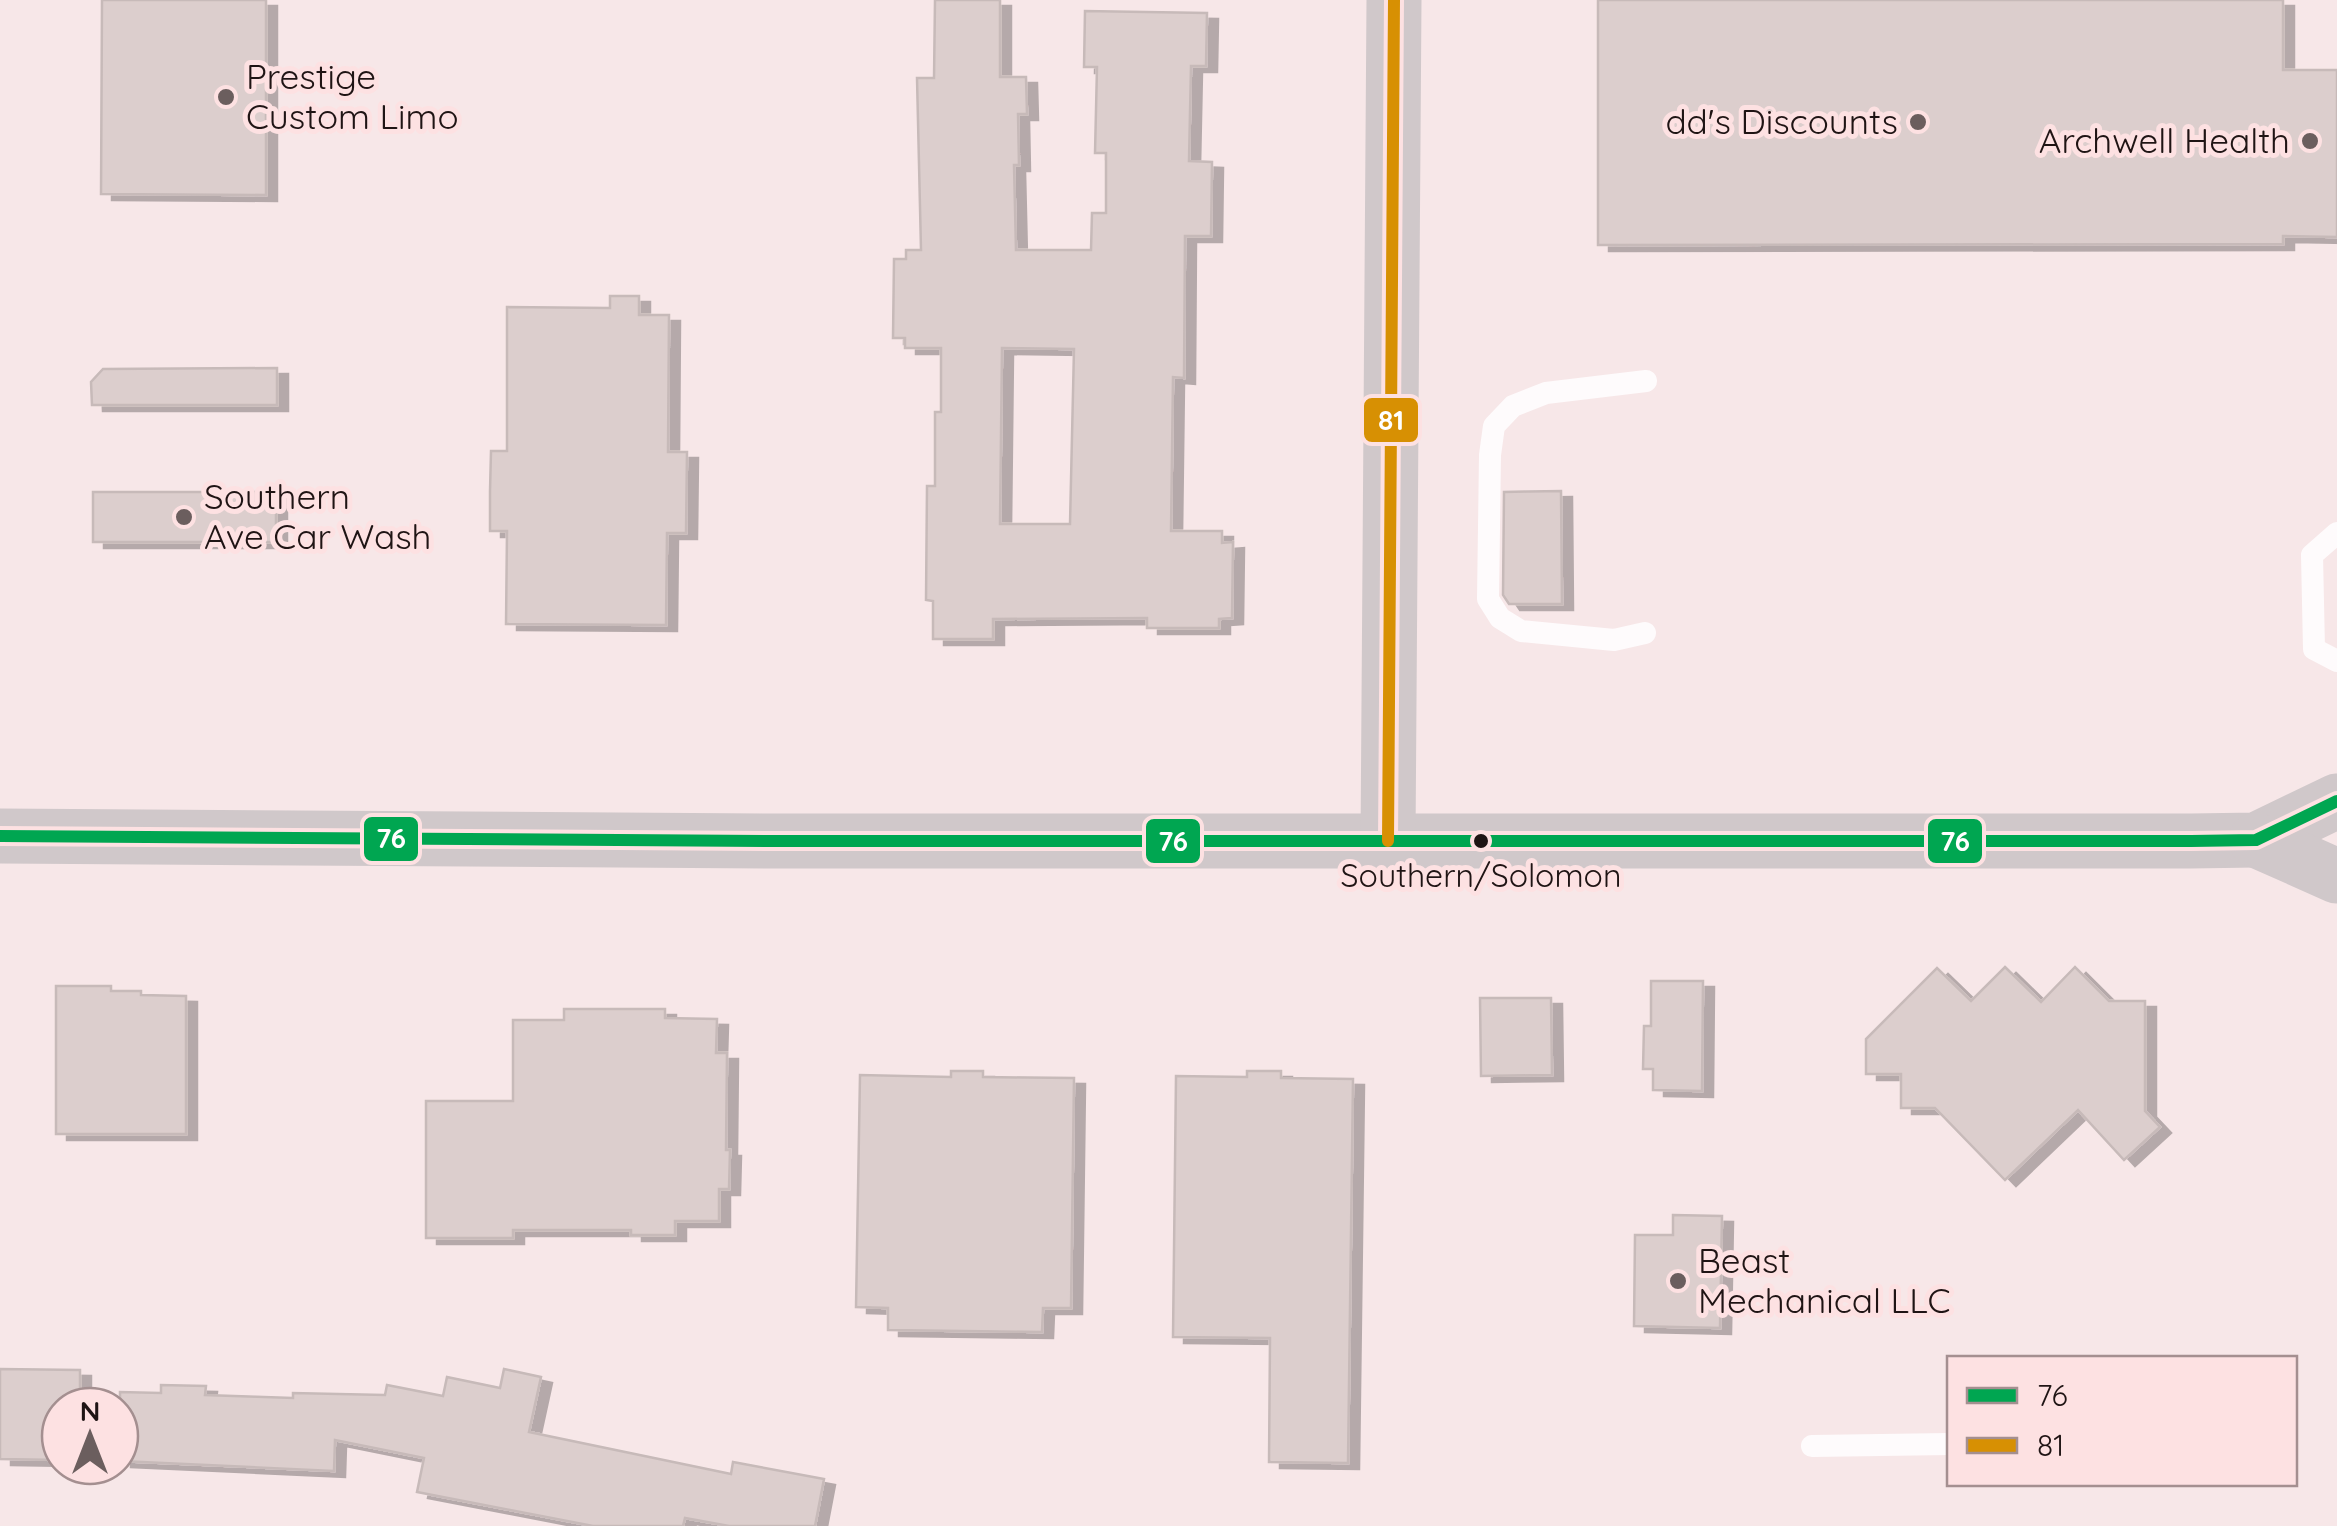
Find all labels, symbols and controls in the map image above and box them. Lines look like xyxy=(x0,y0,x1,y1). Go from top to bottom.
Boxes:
place label: Prestige Custom Limo xyxy=(246,54,459,138)
marker: Prestige Custom Limo xyxy=(215,86,237,108)
place label: dd's Discounts xyxy=(1665,99,1898,143)
marker: dd's Discounts xyxy=(1907,111,1929,133)
place label: Archwell Health xyxy=(2039,118,2290,162)
marker: Archwell Health xyxy=(2299,130,2321,152)
line badge: 81 xyxy=(1362,396,1420,444)
text: 81 xyxy=(1378,402,1404,437)
place label: Southern Ave Car Wash xyxy=(204,474,431,558)
marker: Southern Ave Car Wash xyxy=(173,506,195,528)
line badge: 76 xyxy=(362,815,420,863)
line badge: 76 xyxy=(1144,817,1202,865)
line badge: 76 xyxy=(1926,817,1984,865)
text: 76 xyxy=(376,820,406,855)
text: 76 xyxy=(1158,823,1188,858)
text: 76 xyxy=(1940,823,1970,858)
marker: Southern/Solomon xyxy=(1471,831,1491,851)
place label: Southern/Solomon xyxy=(1341,855,1621,895)
place label: Beast Mechanical LLC xyxy=(1698,1238,1950,1322)
marker: Beast Mechanical LLC xyxy=(1667,1270,1689,1292)
legend xyxy=(1947,1356,2297,1486)
text: 76 xyxy=(2037,1376,2068,1414)
north arrow xyxy=(40,1386,140,1486)
text: N xyxy=(80,1393,100,1428)
text: 81 xyxy=(2037,1426,2064,1464)

